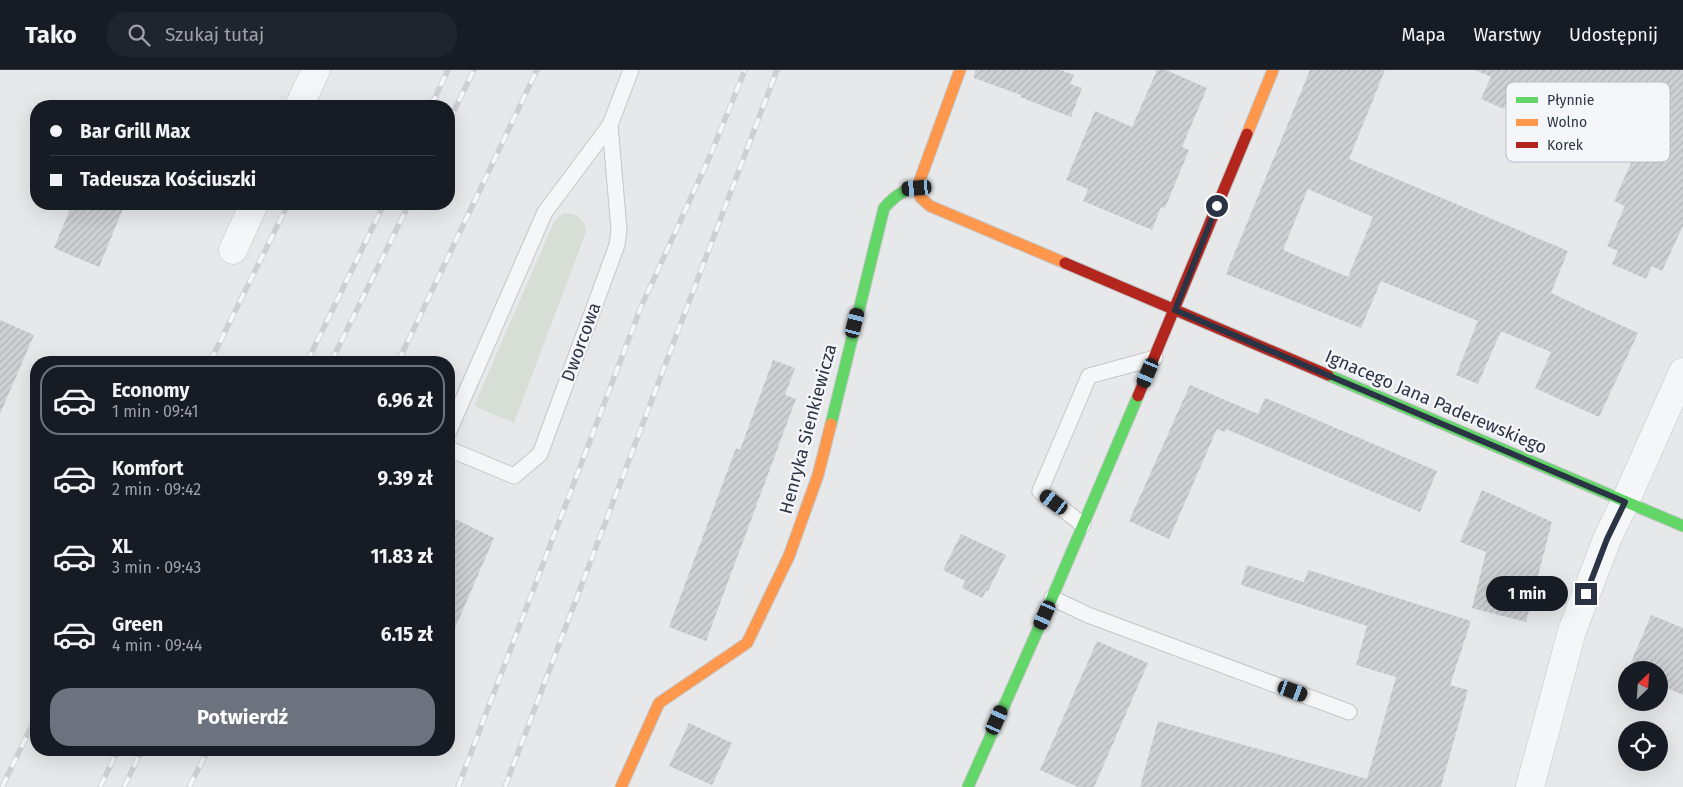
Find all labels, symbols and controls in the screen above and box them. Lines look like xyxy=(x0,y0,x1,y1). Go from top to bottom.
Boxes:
search box xyxy=(107,12,457,57)
text: Tako xyxy=(25,21,77,49)
icon: search xyxy=(125,21,153,49)
text: Szukaj tutaj xyxy=(165,23,264,46)
text: Mapa xyxy=(1401,24,1446,46)
text: Warstwy xyxy=(1474,24,1541,46)
text: Udostępnij xyxy=(1569,24,1658,46)
legend xyxy=(1506,82,1670,162)
text: Płynnie xyxy=(1547,92,1594,109)
text: Wolno xyxy=(1547,114,1587,131)
text: Bar Grill Max xyxy=(80,120,190,143)
text: Korek xyxy=(1547,137,1584,154)
text: Tadeusza Kościuszki xyxy=(80,168,256,191)
car xyxy=(901,179,932,197)
route start xyxy=(1206,195,1228,217)
street label: Dworcowa xyxy=(557,299,605,385)
car xyxy=(844,307,865,339)
street label: Henryka Sienkiewicza xyxy=(775,342,841,516)
street label: Ignacego Jana Paderewskiego xyxy=(1322,345,1550,459)
car xyxy=(1135,356,1160,390)
icon: car xyxy=(52,378,97,423)
text: Economy xyxy=(112,379,189,402)
text: 6.96 zł xyxy=(377,389,433,412)
text: 1 min · 09:41 xyxy=(112,402,199,421)
icon: car xyxy=(52,456,97,501)
text: Komfort xyxy=(112,457,183,480)
text: 9.39 zł xyxy=(377,467,433,490)
text: 2 min · 09:42 xyxy=(112,480,201,499)
car xyxy=(1037,487,1070,517)
icon: car xyxy=(52,534,97,579)
text: XL xyxy=(112,535,133,558)
text: 11.83 zł xyxy=(370,545,433,568)
text: 3 min · 09:43 xyxy=(112,558,201,577)
callout: 1 min xyxy=(1486,576,1568,612)
route end xyxy=(1575,583,1597,605)
text: 1 min xyxy=(1508,584,1546,603)
car xyxy=(1032,598,1057,632)
icon: car xyxy=(52,612,97,657)
text: Green xyxy=(112,613,163,636)
text: 6.15 zł xyxy=(381,623,433,646)
text: 4 min · 09:44 xyxy=(112,636,203,655)
north arrow xyxy=(1618,661,1668,711)
map controls xyxy=(1618,661,1668,771)
car xyxy=(1276,679,1309,703)
button: Potwierdź xyxy=(50,688,435,746)
car xyxy=(984,703,1009,737)
button: locate xyxy=(1618,721,1668,771)

